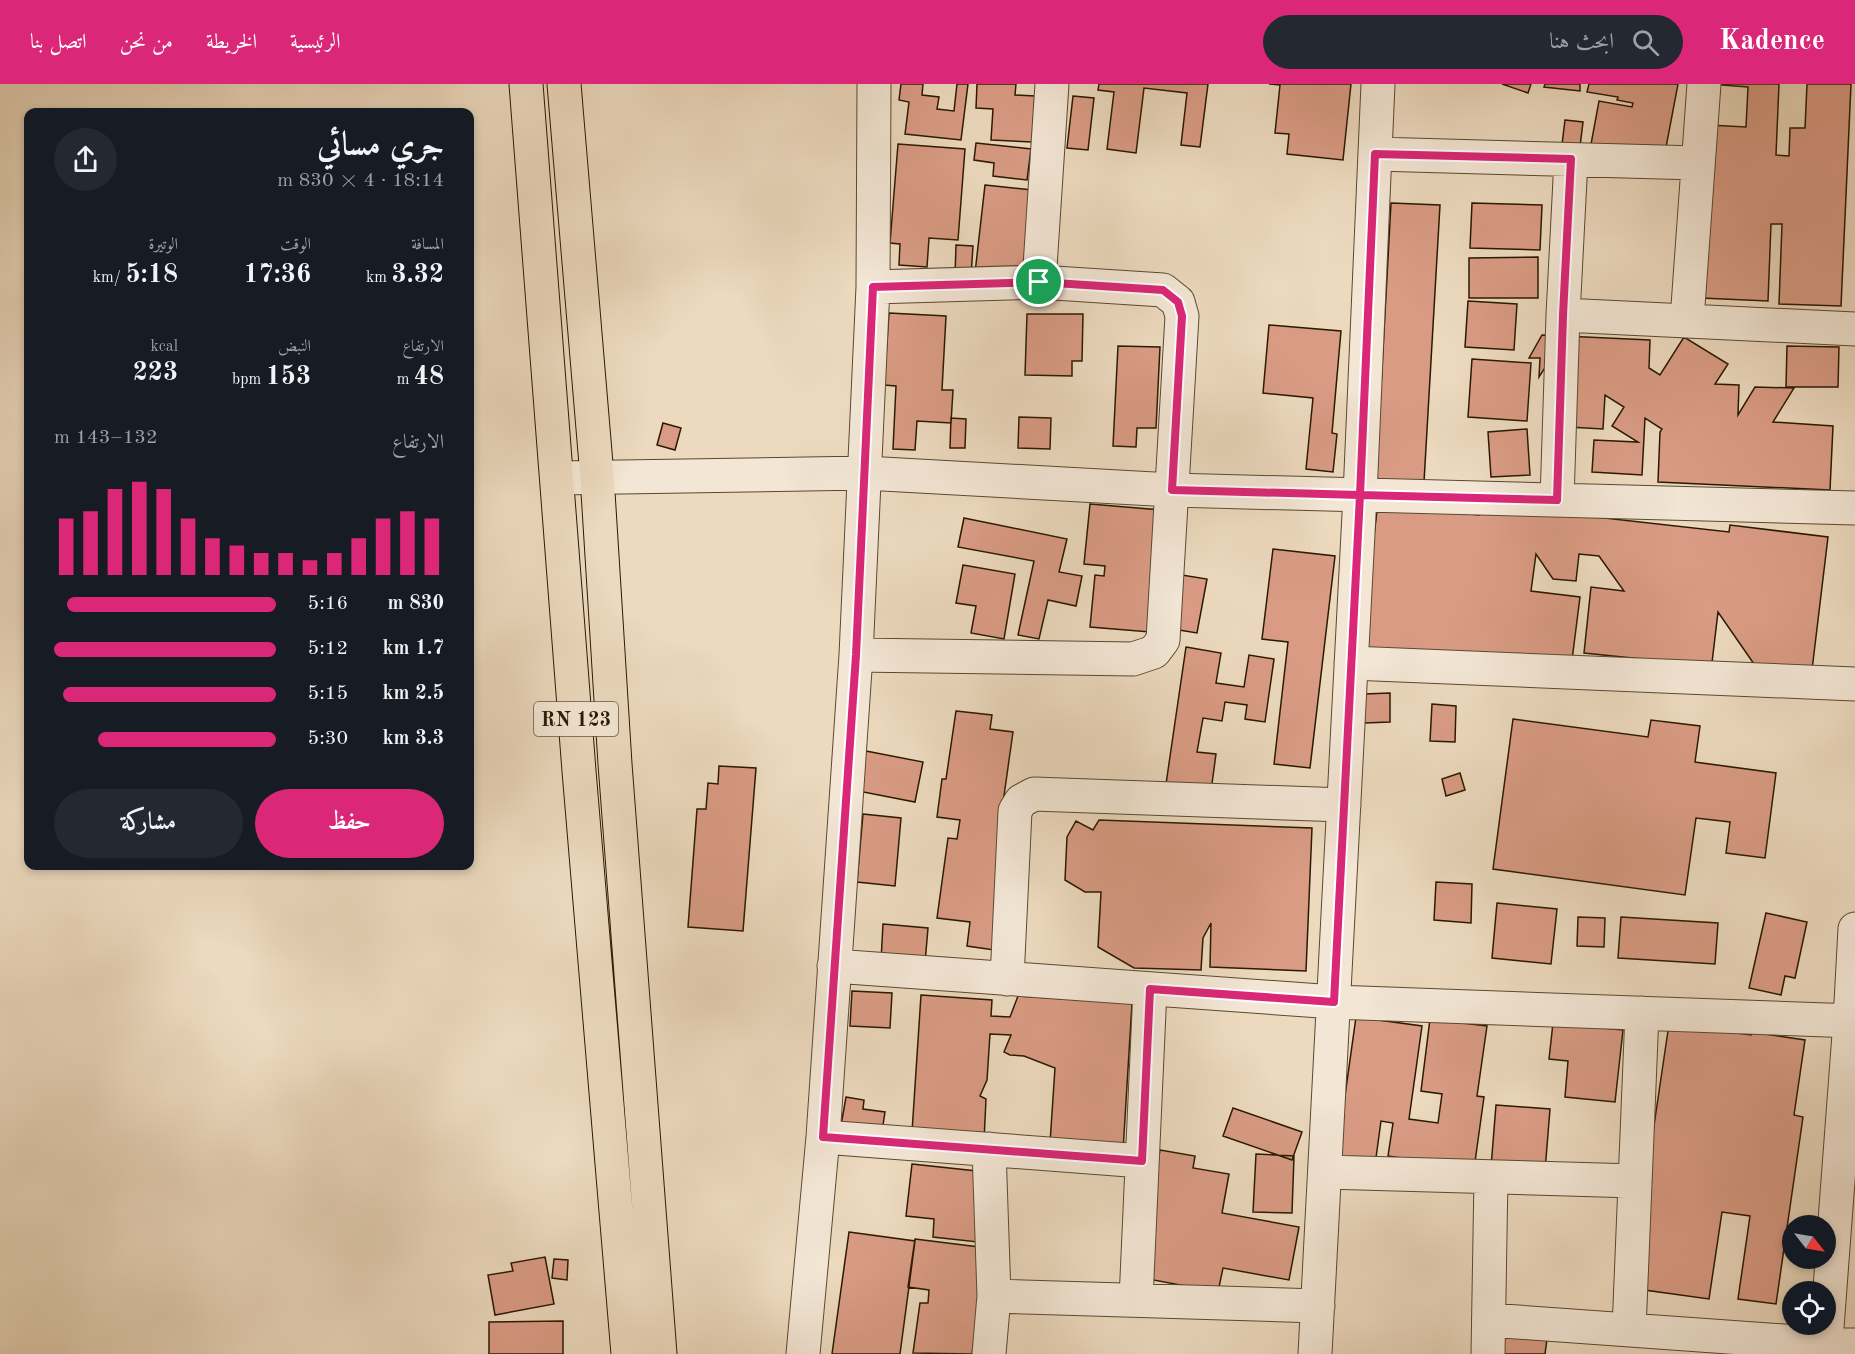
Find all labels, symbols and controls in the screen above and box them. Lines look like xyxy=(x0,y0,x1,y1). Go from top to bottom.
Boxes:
search box xyxy=(1263,15,1683,69)
icon: search xyxy=(1629,26,1662,59)
text: Kadence xyxy=(1719,28,1825,56)
text: ابحث هنا xyxy=(1549,31,1614,53)
text: اتصل بنا xyxy=(30,32,87,53)
text: من نحن xyxy=(120,32,173,53)
text: الخريطة xyxy=(206,32,257,53)
text: الرئيسية xyxy=(290,32,341,53)
button: share xyxy=(54,128,117,191)
text: جري مسائي xyxy=(317,130,444,163)
text: 18:14 · 4 × 830 m xyxy=(277,171,444,191)
text: الوتيرة xyxy=(148,237,178,253)
text: الوقت xyxy=(280,237,311,253)
text: المسافة xyxy=(411,237,444,253)
pin xyxy=(1013,256,1064,307)
text: 5:18 xyxy=(125,262,178,288)
text: 17:36 xyxy=(243,262,311,288)
text: 3.32 xyxy=(391,262,444,288)
icon: arrive xyxy=(1022,265,1055,298)
text: /km xyxy=(93,270,125,286)
text: km xyxy=(366,270,391,286)
text: kcal xyxy=(150,339,178,355)
text: النبض xyxy=(278,339,311,355)
text: الارتفاع xyxy=(402,339,444,355)
text: 223 xyxy=(133,360,178,386)
text: 153 xyxy=(266,364,311,390)
text: 48 xyxy=(414,364,444,390)
text: bpm xyxy=(232,372,266,388)
text: m xyxy=(397,372,414,388)
text: 132–143 m xyxy=(54,428,158,448)
text: الارتفاع xyxy=(392,433,444,453)
text: 5:16 xyxy=(308,594,348,614)
text: 830 m xyxy=(388,594,444,614)
text: 5:12 xyxy=(308,639,348,659)
text: 1.7 km xyxy=(382,639,444,659)
text: 5:15 xyxy=(308,684,348,704)
text: 2.5 km xyxy=(382,684,444,704)
road number: RN 123 xyxy=(534,702,618,736)
text: 5:30 xyxy=(308,729,348,749)
text: 3.3 km xyxy=(382,729,444,749)
button: مشاركة xyxy=(54,789,243,858)
button: حفظ xyxy=(255,789,444,858)
north arrow xyxy=(1782,1215,1836,1269)
map controls xyxy=(1782,1215,1836,1335)
button: locate xyxy=(1782,1281,1836,1335)

